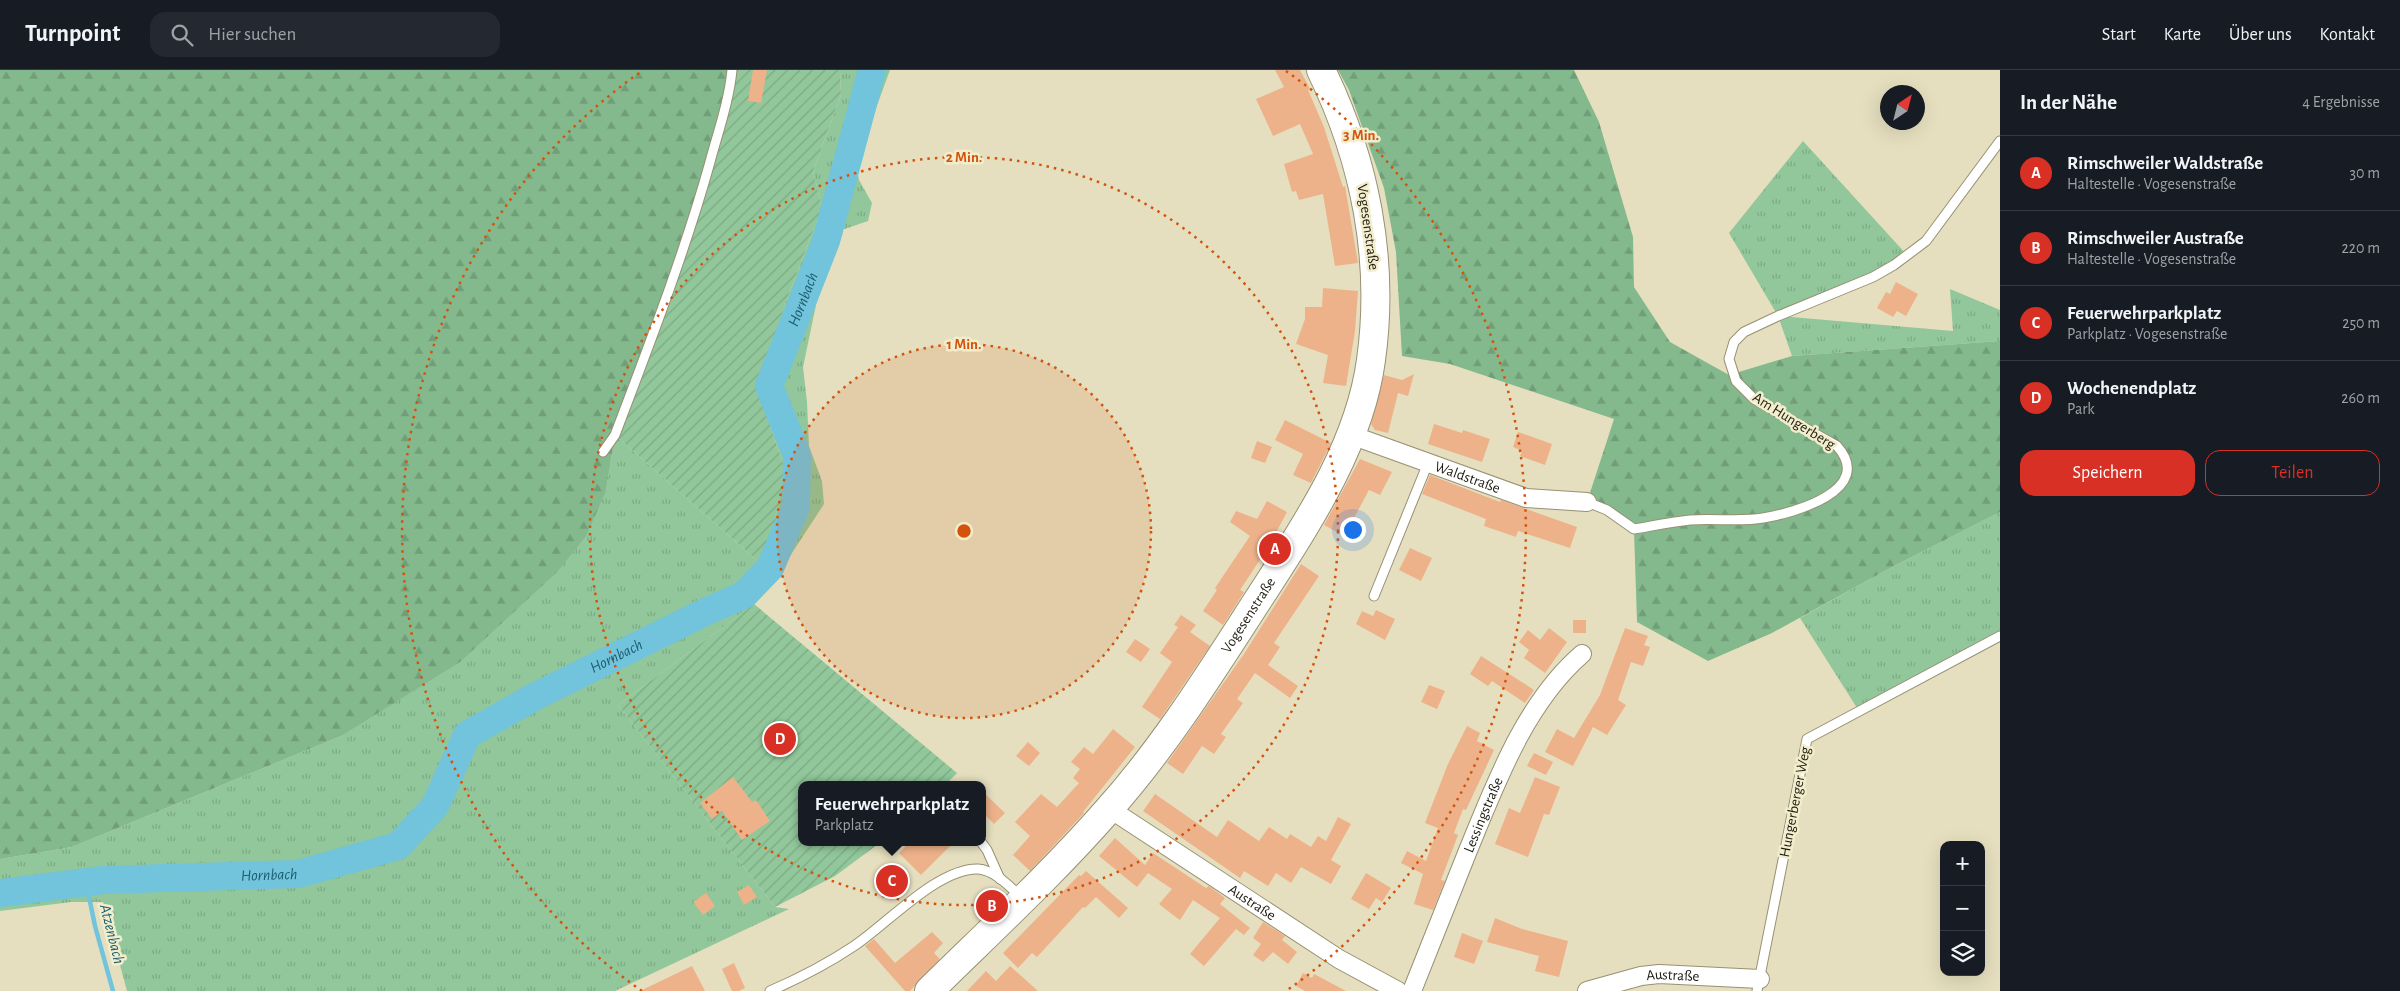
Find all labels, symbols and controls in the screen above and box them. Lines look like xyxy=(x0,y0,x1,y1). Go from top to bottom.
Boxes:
search box xyxy=(150,12,500,57)
icon: search xyxy=(168,21,196,49)
text: Turnpoint xyxy=(25,22,120,46)
text: Hier suchen xyxy=(208,25,296,44)
text: Start xyxy=(2102,26,2136,44)
text: Karte xyxy=(2164,26,2201,44)
text: Über uns xyxy=(2229,26,2292,44)
text: Kontakt xyxy=(2320,26,2375,44)
north arrow xyxy=(1880,85,1925,130)
text: In der Nähe xyxy=(2020,92,2117,113)
text: 4 Ergebnisse xyxy=(2302,94,2380,110)
text: 3 Min. xyxy=(1343,128,1379,143)
text: 2 Min. xyxy=(946,150,982,165)
text: Rimschweiler Waldstraße xyxy=(2067,154,2263,173)
text: A xyxy=(2031,165,2041,181)
text: 30 m xyxy=(2350,165,2380,181)
text: Haltestelle · Vogesenstraße xyxy=(2067,176,2236,192)
street label: Vogesenstraße xyxy=(1355,183,1381,271)
text: Rimschweiler Austraße xyxy=(2067,229,2244,248)
text: B xyxy=(2031,240,2041,256)
text: 220 m xyxy=(2342,240,2380,256)
text: Haltestelle · Vogesenstraße xyxy=(2067,251,2236,267)
water label: Hornbach xyxy=(785,270,821,329)
text: Feuerwehrparkplatz xyxy=(2067,304,2221,323)
text: C xyxy=(2032,315,2040,331)
text: 250 m xyxy=(2342,315,2380,331)
text: Parkplatz · Vogesenstraße xyxy=(2067,326,2227,342)
text: 1 Min. xyxy=(947,337,981,352)
text: Wochenendplatz xyxy=(2067,379,2196,398)
street label: Am Hungerberg xyxy=(1750,390,1839,453)
text: D xyxy=(2031,390,2041,406)
text: 260 m xyxy=(2341,390,2380,406)
text: Park xyxy=(2067,401,2095,417)
button: Speichern xyxy=(2020,450,2195,496)
button: Teilen xyxy=(2205,450,2380,496)
street label: Waldstraße xyxy=(1433,458,1502,496)
your location xyxy=(1340,517,1366,543)
centre of rings xyxy=(955,522,973,540)
pin: A xyxy=(1259,530,1291,568)
street label: Vogesenstraße xyxy=(1218,575,1278,656)
water label: Hornbach xyxy=(587,636,645,676)
pin: D xyxy=(764,720,796,758)
street label: Hungerberger Weg xyxy=(1777,745,1813,859)
street label: Lessingstraße xyxy=(1461,775,1505,855)
popup xyxy=(798,781,986,846)
text: Feuerwehrparkplatz xyxy=(815,795,969,814)
text: Parkplatz xyxy=(815,817,874,833)
map controls xyxy=(1940,841,1985,976)
button: + xyxy=(1940,841,1985,886)
pin: C xyxy=(876,862,908,900)
water label: Hornbach xyxy=(241,866,298,884)
street label: Austraße xyxy=(1226,881,1279,923)
button: − xyxy=(1940,886,1985,931)
pin: B xyxy=(976,887,1008,925)
water label: Atzenbach xyxy=(97,902,127,965)
button: layers xyxy=(1940,931,1985,976)
street label: Austraße xyxy=(1645,966,1700,983)

